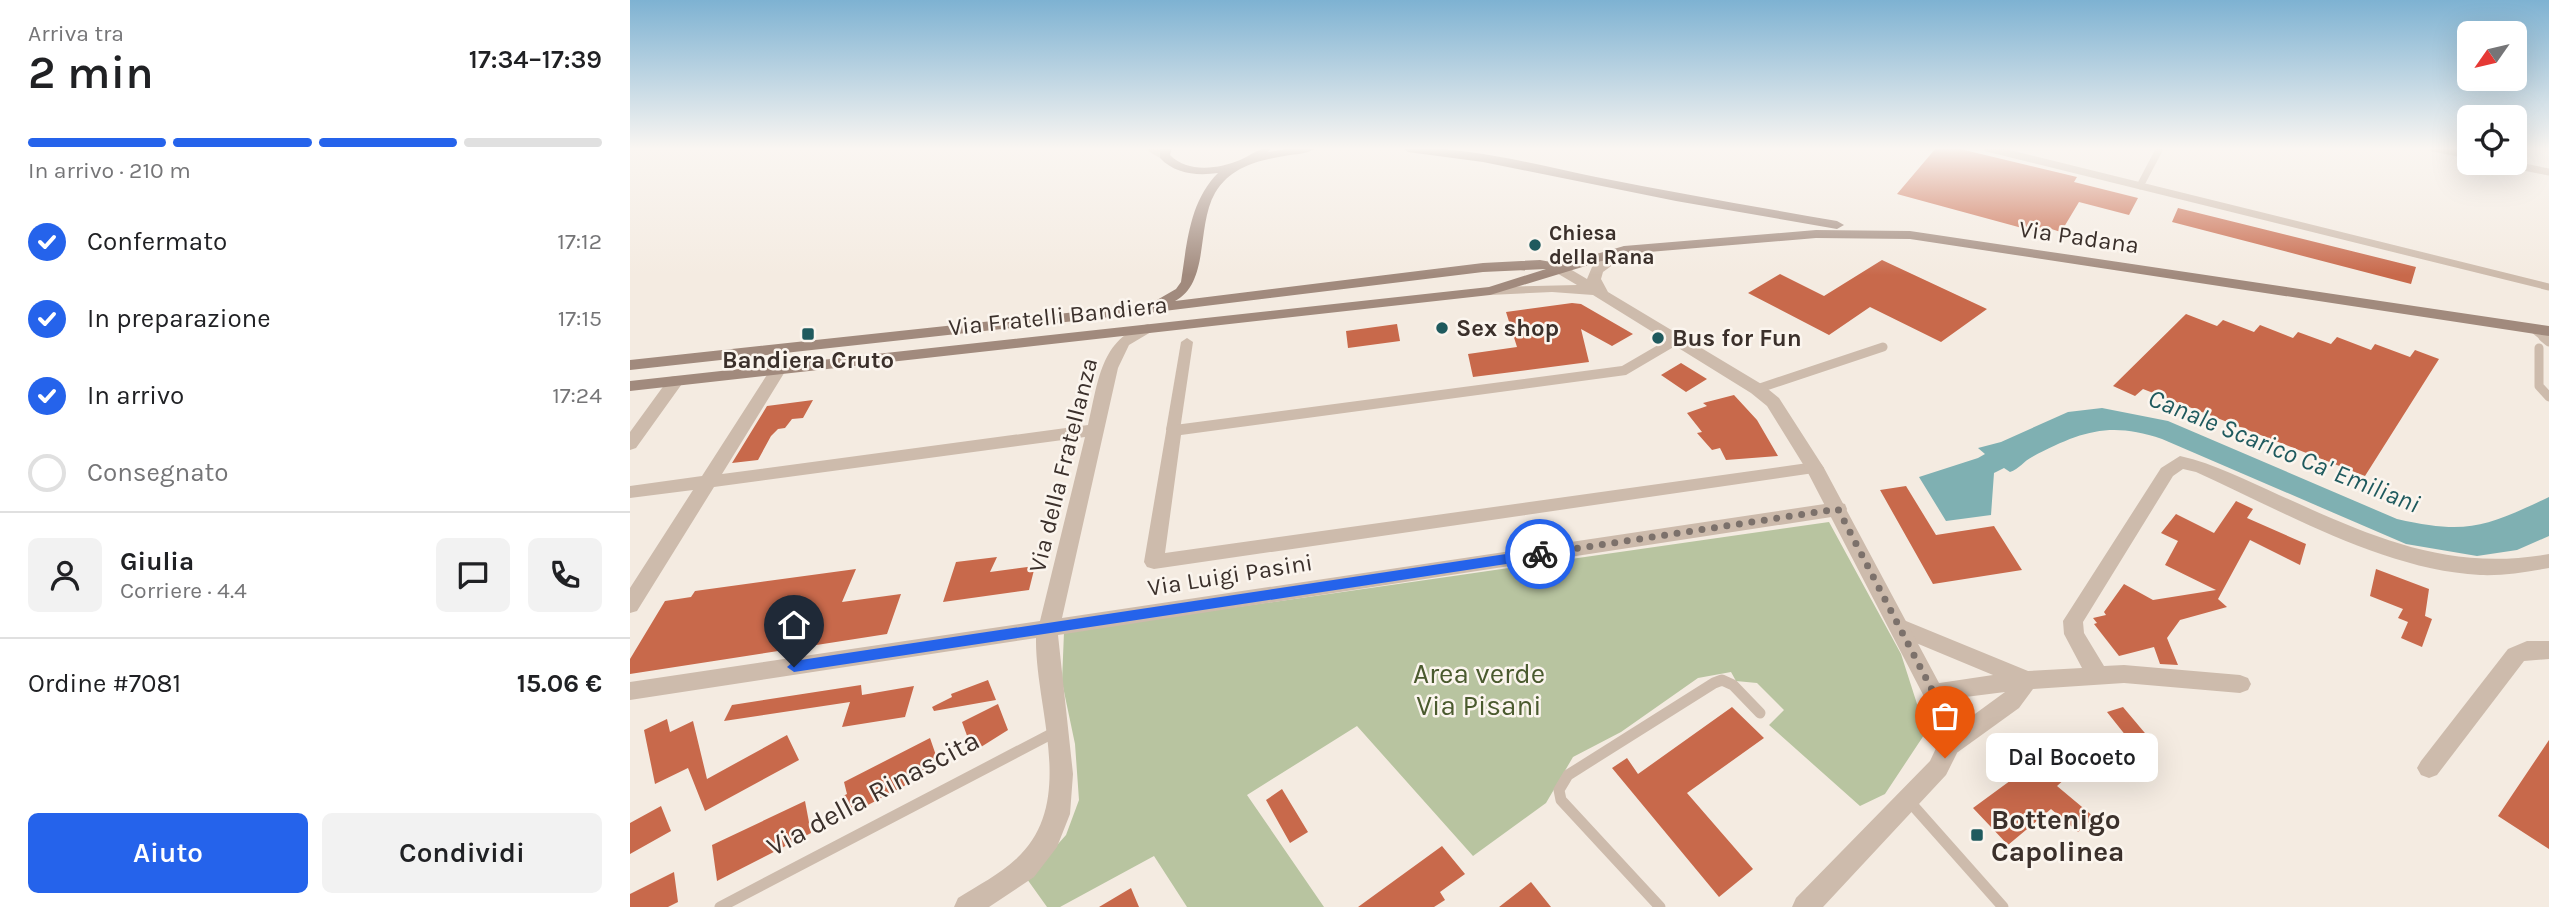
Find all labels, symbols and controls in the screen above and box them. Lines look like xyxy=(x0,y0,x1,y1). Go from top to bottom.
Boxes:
text: Arriva tra xyxy=(28,20,124,47)
north arrow xyxy=(2457,21,2527,91)
map controls xyxy=(2457,21,2527,175)
text: 17:34–17:39 xyxy=(469,44,602,75)
text: 2 min xyxy=(28,46,154,100)
button: locate xyxy=(2457,105,2527,175)
text: In arrivo · 210 m xyxy=(28,157,191,184)
street label: Via Padana xyxy=(2017,215,2141,259)
place label: Chiesa della Rana xyxy=(1549,221,1655,269)
icon: check xyxy=(28,223,66,261)
text: Confermato xyxy=(87,226,227,257)
text: 17:12 xyxy=(557,228,602,255)
marker: Chiesa della Rana xyxy=(1527,237,1543,253)
street label: Via Fratelli Bandiera xyxy=(947,291,1169,341)
icon: check xyxy=(28,300,66,338)
text: In preparazione xyxy=(87,303,271,334)
text: 17:15 xyxy=(558,305,602,332)
place label: Sex shop xyxy=(1456,314,1559,342)
marker: Sex shop xyxy=(1434,320,1450,336)
place label: Bus for Fun xyxy=(1672,324,1802,352)
marker: Bandiera Cruto xyxy=(800,326,816,342)
marker: Bus for Fun xyxy=(1650,330,1666,346)
place label: Bandiera Cruto xyxy=(722,346,894,374)
street label: Via della Fratellanza xyxy=(1023,355,1103,575)
icon: check xyxy=(28,377,66,415)
text: In arrivo xyxy=(87,380,184,411)
text: 17:24 xyxy=(552,382,602,409)
water label: Canale Scarico Ca' Emiliani xyxy=(2144,382,2424,520)
text: Consegnato xyxy=(87,457,229,488)
courier xyxy=(1505,519,1575,589)
icon: bike xyxy=(1521,535,1559,573)
button: person xyxy=(28,538,102,612)
button: chat xyxy=(436,538,510,612)
button: phone xyxy=(528,538,602,612)
text: Giulia xyxy=(120,546,194,577)
street label: Via Luigi Pasini xyxy=(1145,548,1315,602)
text: Corriere · 4.4 xyxy=(120,577,247,604)
pin xyxy=(764,595,824,667)
icon: home xyxy=(775,606,813,644)
park label: Area verde Via Pisani xyxy=(1413,657,1545,722)
text: Ordine #7081 xyxy=(28,668,181,699)
text: 15.06 € xyxy=(517,668,602,699)
pin xyxy=(1915,686,1975,758)
icon: bag xyxy=(1926,697,1964,735)
street label: Via della Rinascita xyxy=(761,723,985,863)
callout: Dal Bocoeto xyxy=(1987,734,2158,782)
text: Dal Bocoeto xyxy=(2008,744,2136,771)
place label: Bottenigo Capolinea xyxy=(1991,803,2124,868)
button: Aiuto xyxy=(28,813,308,893)
button: Condividi xyxy=(322,813,602,893)
marker: Bottenigo Capolinea xyxy=(1969,827,1985,843)

